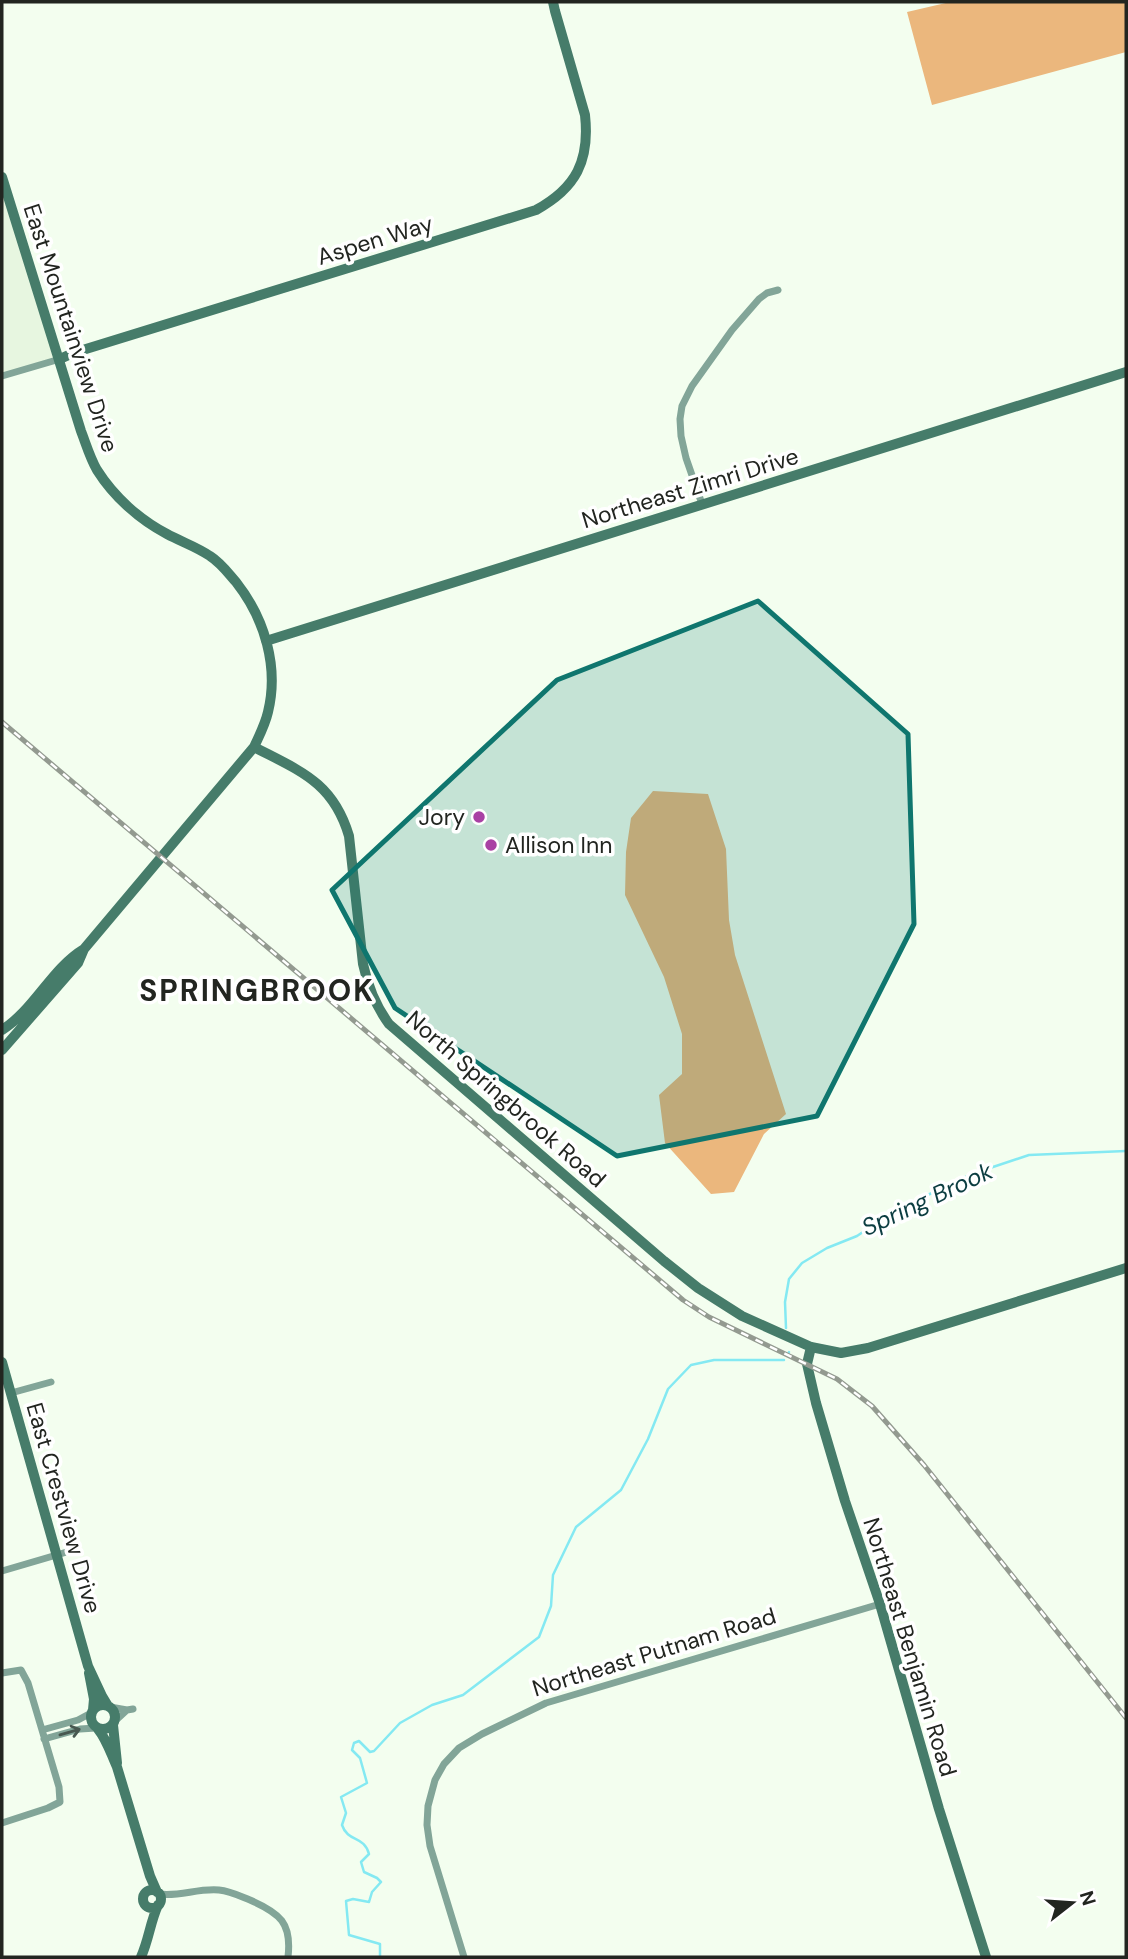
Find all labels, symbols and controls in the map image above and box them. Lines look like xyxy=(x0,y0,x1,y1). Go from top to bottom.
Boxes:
street label: East Mountainview Drive xyxy=(17,200,125,456)
street label: Aspen Way xyxy=(313,208,437,272)
street label: Northeast Zimri Drive xyxy=(578,441,802,535)
place label: Jory xyxy=(419,802,465,832)
marker: Jory xyxy=(471,809,487,825)
place label: Allison Inn xyxy=(505,830,612,860)
marker: Allison Inn xyxy=(483,837,499,853)
district label: SPRINGBROOK xyxy=(139,971,375,1010)
street label: North Springbrook Road xyxy=(400,1004,612,1194)
water label: Spring Brook xyxy=(856,1155,998,1243)
street label: East Crestview Drive xyxy=(20,1399,108,1617)
street label: Northeast Benjamin Road xyxy=(856,1514,964,1780)
street label: Northeast Putnam Road xyxy=(528,1601,780,1703)
one-way arrow xyxy=(58,1725,81,1738)
north arrow xyxy=(1037,1868,1107,1938)
text: N xyxy=(1074,1888,1102,1908)

